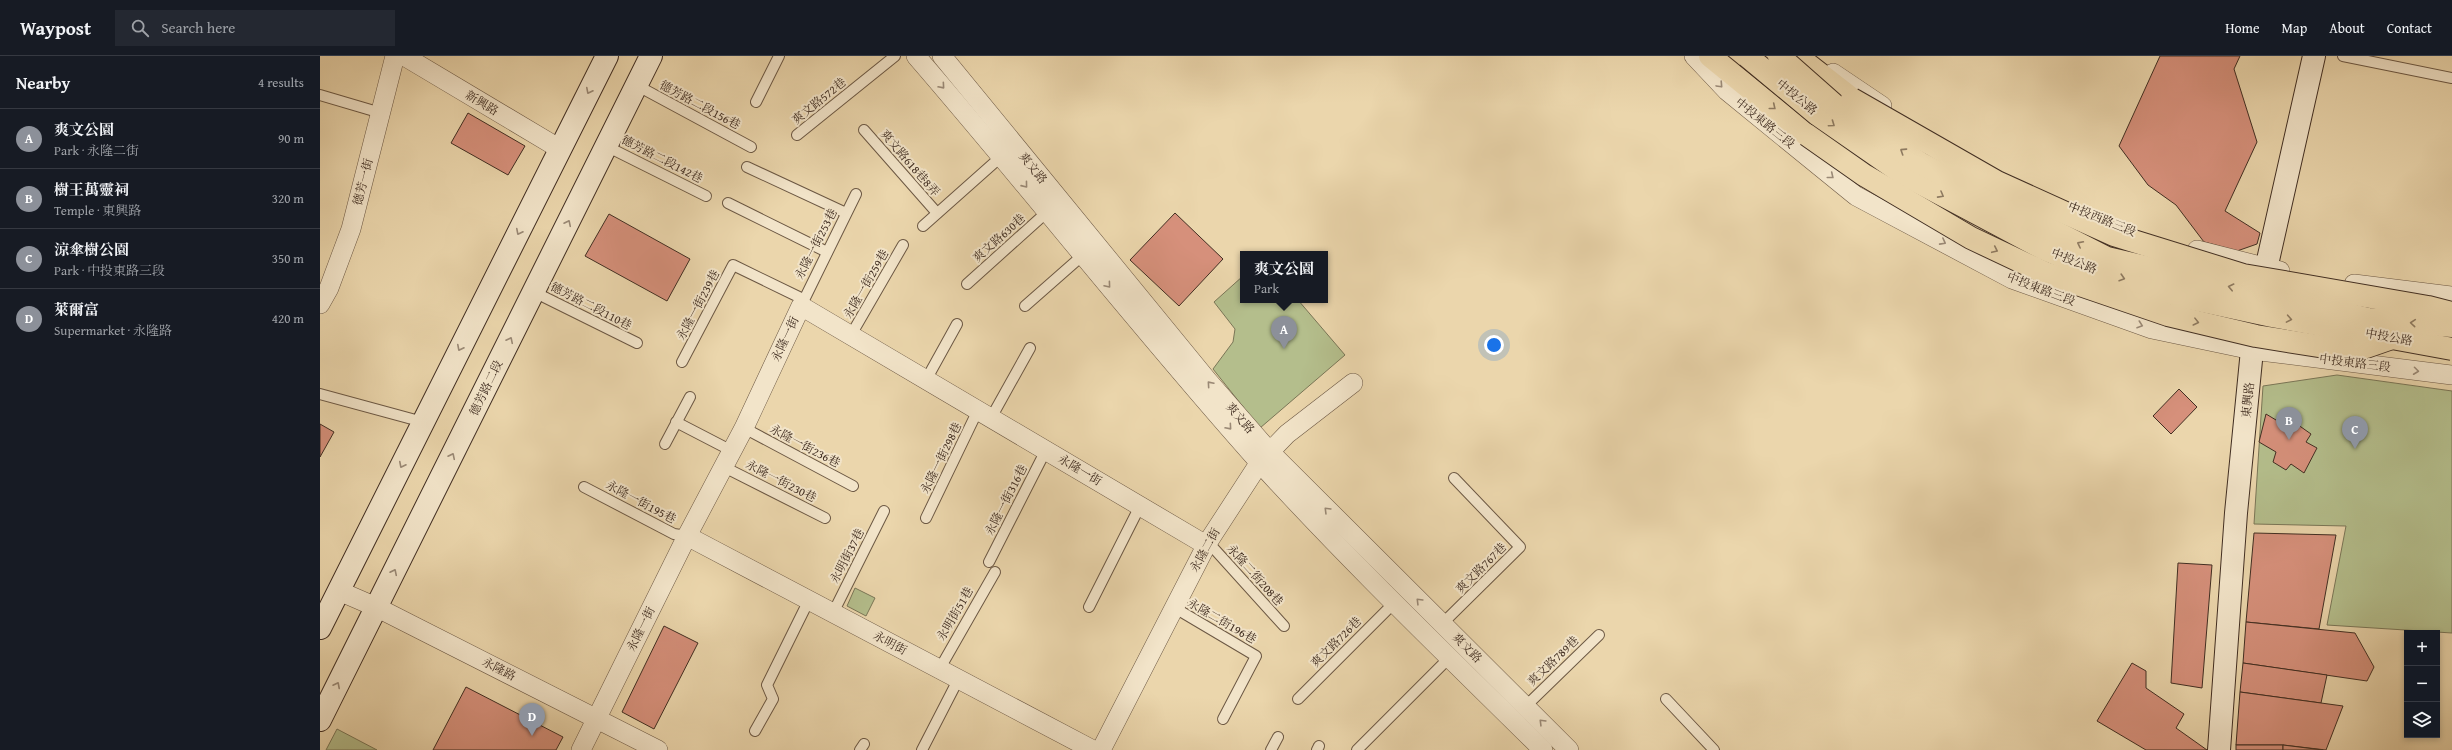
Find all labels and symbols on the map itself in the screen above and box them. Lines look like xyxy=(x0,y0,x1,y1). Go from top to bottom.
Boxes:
street label: 爽文路572巷 xyxy=(788,73,849,128)
street label: 中投公路 xyxy=(1773,75,1821,118)
street label: 德芳路二段156巷 xyxy=(657,76,744,133)
one-way arrow xyxy=(1716,80,1723,87)
one-way arrow xyxy=(937,81,944,88)
street label: 新興路 xyxy=(462,86,502,119)
one-way arrow xyxy=(587,87,594,94)
street label: 中投東路三段 xyxy=(1732,93,1799,152)
one-way arrow xyxy=(1769,103,1776,110)
one-way arrow xyxy=(1827,119,1834,126)
street label: 爽文路618巷8弄 xyxy=(877,126,944,200)
street label: 德芳路二段142巷 xyxy=(619,131,706,186)
street label: 爽文路 xyxy=(1015,148,1051,187)
one-way arrow xyxy=(1900,149,1907,156)
street label: 德芳一街 xyxy=(348,156,377,207)
one-way arrow xyxy=(1827,172,1834,179)
one-way arrow xyxy=(1021,181,1028,188)
one-way arrow xyxy=(1937,190,1944,197)
street label: 中投西路三段 xyxy=(2066,197,2139,240)
street label: 永隆一街253巷 xyxy=(790,205,841,282)
street label: 爽文路630巷 xyxy=(969,209,1029,266)
one-way arrow xyxy=(563,220,571,228)
one-way arrow xyxy=(516,228,523,235)
one-way arrow xyxy=(1938,238,1946,245)
one-way arrow xyxy=(2077,241,2084,248)
street label: 中投公路 xyxy=(2049,244,2100,277)
one-way arrow xyxy=(1991,245,1998,253)
street label: 永隆一街259巷 xyxy=(839,246,892,321)
street label: 永隆一街239巷 xyxy=(672,267,723,343)
street label: 中投東路三段 xyxy=(2005,268,2078,309)
one-way arrow xyxy=(2118,273,2125,282)
street label: 德芳路二段110巷 xyxy=(548,278,635,333)
one-way arrow xyxy=(1104,281,1111,288)
one-way arrow xyxy=(2228,283,2234,291)
street label: 永隆一街 xyxy=(767,313,803,364)
one-way arrow xyxy=(2286,314,2292,323)
pin: A xyxy=(1271,316,1297,349)
one-way arrow xyxy=(2193,317,2199,325)
one-way arrow xyxy=(2410,318,2416,327)
one-way arrow xyxy=(2136,320,2143,328)
street label: 中投公路 xyxy=(2364,324,2414,349)
your location xyxy=(1484,335,1504,355)
one-way arrow xyxy=(505,336,513,344)
one-way arrow xyxy=(457,344,465,352)
street label: 中投東路三段 xyxy=(2318,350,2392,375)
street label: 德芳路二段 xyxy=(465,357,506,418)
one-way arrow xyxy=(2413,366,2419,375)
one-way arrow xyxy=(1208,381,1215,389)
street label: 東興路 xyxy=(2237,381,2258,419)
street label: 爽文路 xyxy=(1222,399,1259,437)
pin: B xyxy=(2276,407,2302,440)
pin: C xyxy=(2342,416,2368,449)
street label: 永隆一街298巷 xyxy=(916,419,965,496)
street label: 永隆一街236巷 xyxy=(767,420,843,471)
one-way arrow xyxy=(1224,422,1231,430)
street label: 永隆一街 xyxy=(1055,450,1106,490)
one-way arrow xyxy=(447,453,455,460)
street label: 永隆一街230巷 xyxy=(743,455,820,506)
one-way arrow xyxy=(399,460,407,468)
street label: 永隆一街316巷 xyxy=(980,461,1031,538)
street label: 永隆一街195巷 xyxy=(603,476,679,527)
one-way arrow xyxy=(1324,507,1332,515)
street label: 永隆二街 xyxy=(1185,524,1224,575)
street label: 永明街37巷 xyxy=(825,525,868,586)
street label: 爽文路767巷 xyxy=(1452,539,1510,597)
street label: 永隆二街208巷 xyxy=(1223,540,1288,609)
one-way arrow xyxy=(389,569,397,577)
street label: 永明街51巷 xyxy=(932,584,977,644)
street label: 永隆二街196巷 xyxy=(1185,594,1260,647)
one-way arrow xyxy=(1416,598,1424,606)
street label: 永隆一街 xyxy=(622,603,659,654)
street label: 爽文路726巷 xyxy=(1307,613,1365,671)
street label: 永明街 xyxy=(870,627,911,659)
street label: 爽文路 xyxy=(1449,629,1486,666)
street label: 爽文路789巷 xyxy=(1523,632,1582,689)
street label: 永隆路 xyxy=(479,653,519,684)
one-way arrow xyxy=(333,682,340,689)
pin: D xyxy=(519,703,545,736)
one-way arrow xyxy=(1539,719,1547,727)

